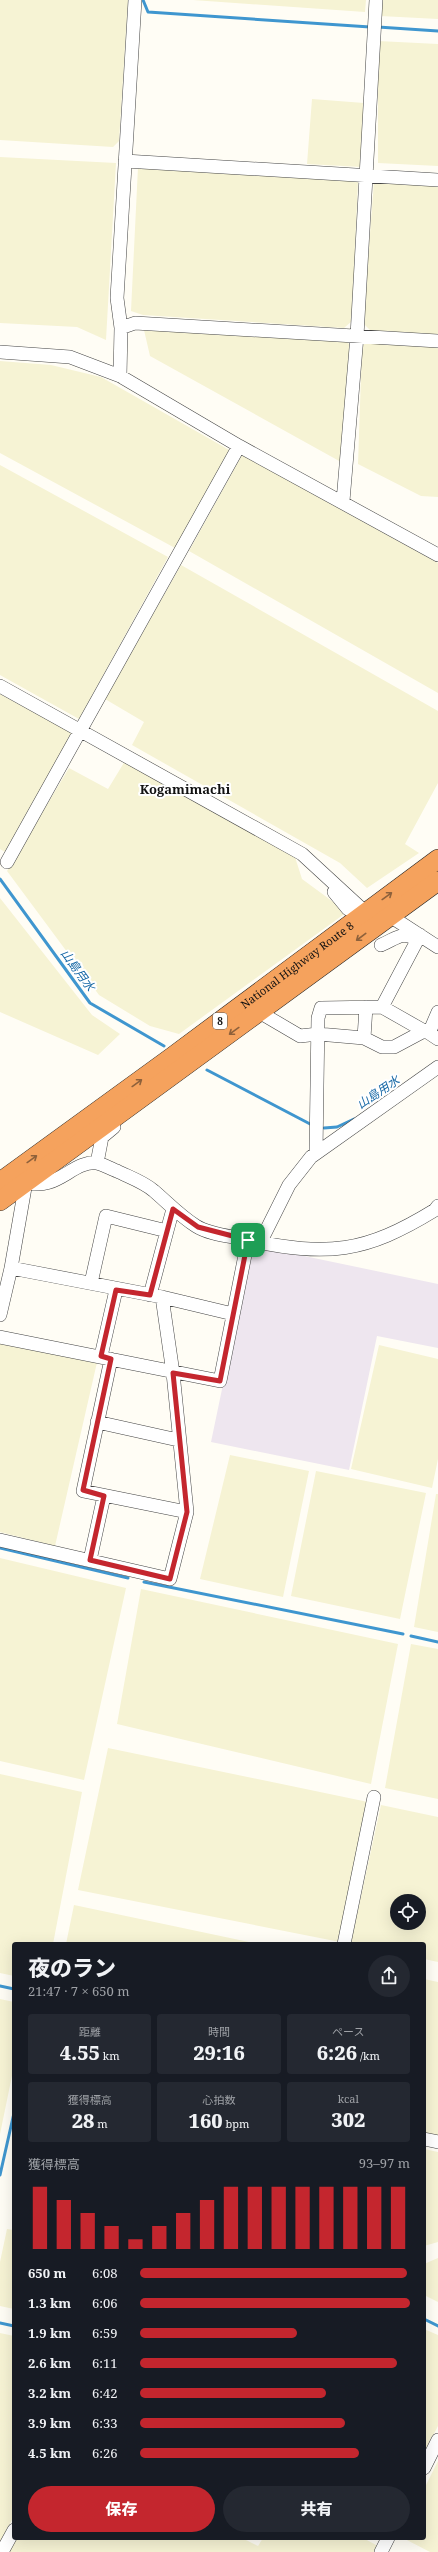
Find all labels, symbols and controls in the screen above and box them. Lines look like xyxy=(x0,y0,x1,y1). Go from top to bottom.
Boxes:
district label: Kogamimachi xyxy=(140,780,231,798)
one-way arrow xyxy=(381,892,392,900)
street label: National Highway Route 8 xyxy=(237,917,356,1011)
one-way arrow xyxy=(356,933,367,941)
water label: 山島用水 xyxy=(57,946,100,996)
road number: 8 xyxy=(213,1013,227,1029)
one-way arrow xyxy=(229,1027,240,1035)
water label: 山島用水 xyxy=(353,1070,404,1112)
one-way arrow xyxy=(131,1079,142,1087)
one-way arrow xyxy=(26,1155,37,1163)
pin xyxy=(231,1223,265,1257)
icon: arrive xyxy=(237,1229,259,1251)
map controls xyxy=(390,1894,426,1930)
button: locate xyxy=(390,1894,426,1930)
text: 夜のラン xyxy=(28,1952,116,1982)
button: share xyxy=(368,1955,410,1997)
text: 21:47 · 7 × 650 m xyxy=(28,1982,130,2000)
text: 距離 xyxy=(79,2024,101,2039)
text: 時間 xyxy=(208,2024,230,2039)
text: ペース xyxy=(332,2024,365,2039)
text: 4.55 xyxy=(60,2039,100,2066)
text: 29:16 xyxy=(193,2039,245,2066)
text: 6:26 xyxy=(317,2039,357,2066)
text: km xyxy=(100,2048,120,2063)
text: /km xyxy=(357,2048,380,2063)
text: kcal xyxy=(338,2091,359,2106)
text: 獲得標高 xyxy=(68,2092,112,2107)
text: 心拍数 xyxy=(202,2092,235,2107)
text: 302 xyxy=(331,2106,365,2133)
text: 28 xyxy=(72,2107,94,2134)
text: 160 xyxy=(189,2107,223,2134)
text: m xyxy=(94,2116,108,2131)
text: bpm xyxy=(223,2116,249,2131)
text: 93–97 m xyxy=(359,2154,410,2172)
text: 獲得標高 xyxy=(28,2155,80,2173)
text: 650 m xyxy=(28,2264,66,2282)
text: 6:08 xyxy=(92,2264,118,2282)
text: 1.3 km xyxy=(28,2294,71,2312)
text: 6:06 xyxy=(92,2294,118,2312)
text: 1.9 km xyxy=(28,2324,71,2342)
text: 6:59 xyxy=(92,2324,118,2342)
text: 2.6 km xyxy=(28,2354,71,2372)
text: 6:11 xyxy=(92,2354,118,2372)
text: 3.2 km xyxy=(28,2384,71,2402)
text: 6:42 xyxy=(92,2384,118,2402)
text: 3.9 km xyxy=(28,2414,71,2432)
text: 6:33 xyxy=(92,2414,118,2432)
text: 4.5 km xyxy=(28,2444,71,2462)
text: 6:26 xyxy=(92,2444,118,2462)
button: 保存 xyxy=(28,2486,215,2532)
button: 共有 xyxy=(223,2486,410,2532)

